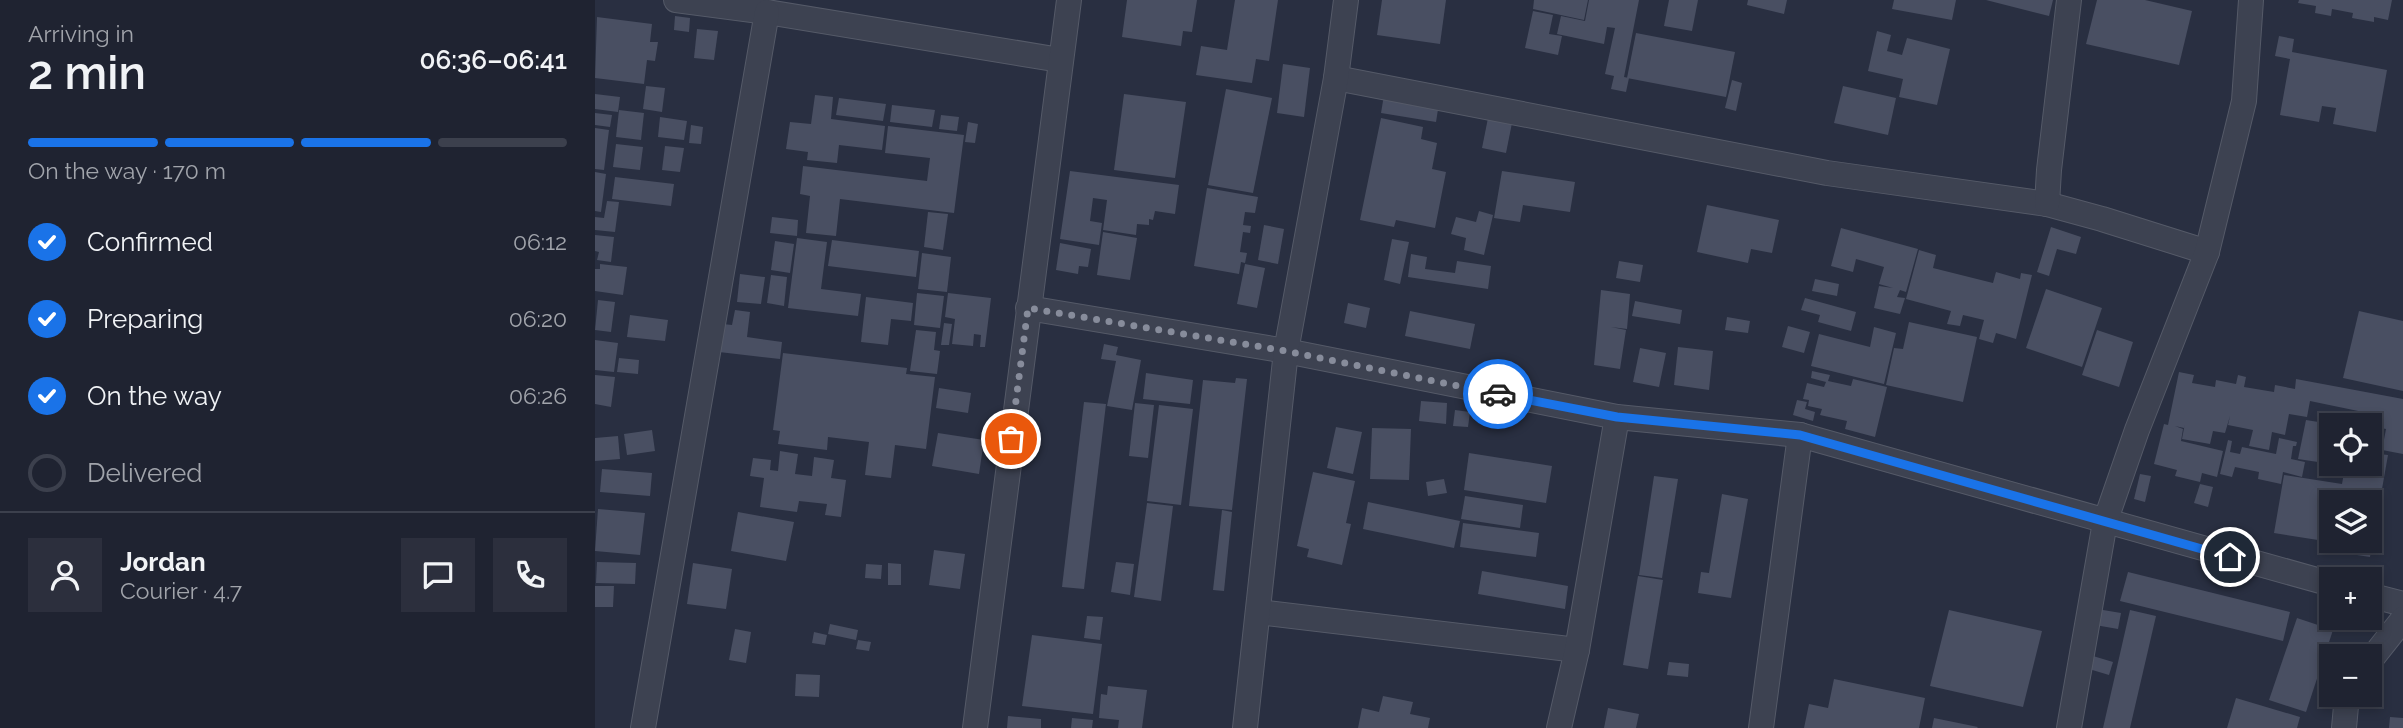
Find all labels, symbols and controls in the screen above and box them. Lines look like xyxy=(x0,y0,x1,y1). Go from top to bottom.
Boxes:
text: Arriving in xyxy=(28,20,134,47)
text: 06:36–06:41 xyxy=(420,45,567,75)
text: 2 min xyxy=(28,46,146,100)
text: On the way · 170 m xyxy=(28,157,226,184)
icon: check xyxy=(28,223,66,261)
text: Confirmed xyxy=(87,227,213,257)
text: 06:12 xyxy=(513,228,567,255)
icon: check xyxy=(28,300,66,338)
text: Preparing xyxy=(87,304,203,334)
text: 06:20 xyxy=(509,305,567,332)
courier xyxy=(1463,359,1533,429)
icon: car xyxy=(1479,375,1517,413)
icon: check xyxy=(28,377,66,415)
text: On the way xyxy=(87,381,222,411)
text: 06:26 xyxy=(509,382,567,409)
pin xyxy=(981,409,1041,469)
map controls xyxy=(2319,413,2382,707)
button: locate xyxy=(2319,413,2382,476)
icon: bag xyxy=(992,420,1030,458)
text: Delivered xyxy=(87,458,202,488)
button: layers xyxy=(2319,490,2382,553)
pin xyxy=(2200,527,2260,587)
button: person xyxy=(28,538,102,612)
button: chat xyxy=(401,538,475,612)
button: phone xyxy=(493,538,567,612)
icon: home xyxy=(2211,538,2249,576)
text: Jordan xyxy=(120,547,206,577)
button: + xyxy=(2319,567,2382,630)
text: Courier · 4.7 xyxy=(120,577,242,604)
button: − xyxy=(2319,644,2382,707)

